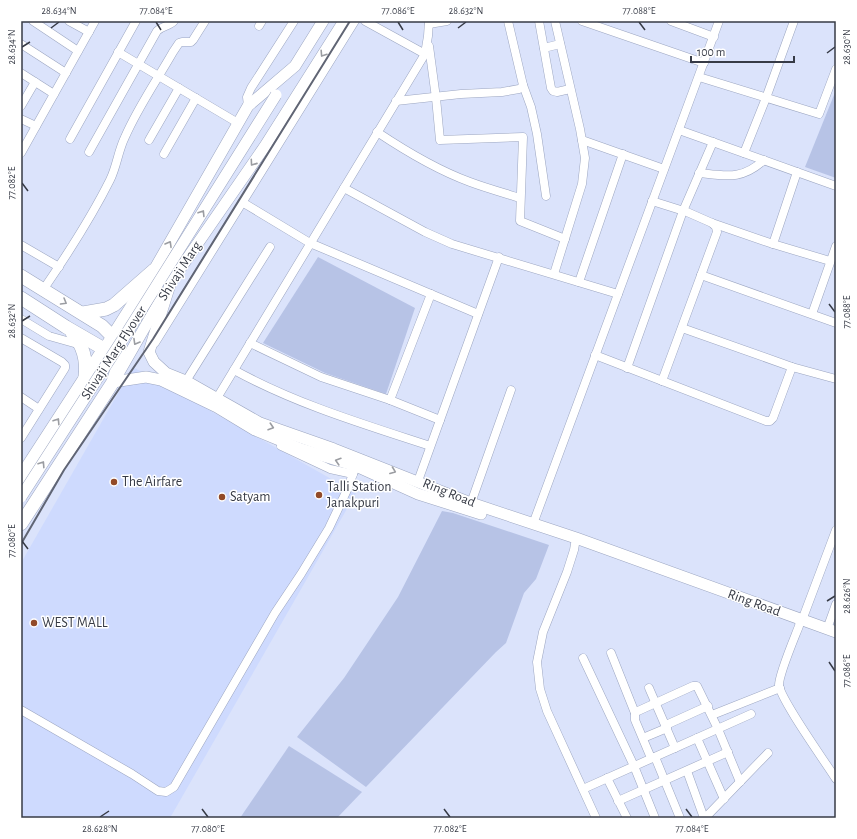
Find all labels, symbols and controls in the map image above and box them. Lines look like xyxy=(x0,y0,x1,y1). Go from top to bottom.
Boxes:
text: 28.634°N xyxy=(42,6,76,16)
text: 77.084°E xyxy=(139,6,173,16)
text: 77.086°E xyxy=(381,6,415,16)
text: 28.632°N xyxy=(449,6,483,16)
text: 77.088°E xyxy=(622,6,656,16)
text: 28.630°N xyxy=(842,29,852,65)
text: 28.634°N xyxy=(7,30,17,64)
scale bar xyxy=(691,38,794,64)
text: 100 m xyxy=(697,46,725,58)
one-way arrow xyxy=(321,50,328,57)
one-way arrow xyxy=(250,159,258,166)
text: 77.082°E xyxy=(7,166,17,199)
one-way arrow xyxy=(198,210,205,217)
street label: Shivaji Marg xyxy=(156,239,204,303)
one-way arrow xyxy=(164,241,171,248)
text: 77.088°E xyxy=(842,295,852,329)
one-way arrow xyxy=(60,298,67,305)
street label: Shivaji Marg Flyover xyxy=(79,303,150,402)
text: 28.632°N xyxy=(7,304,17,338)
one-way arrow xyxy=(134,338,141,345)
one-way arrow xyxy=(53,418,60,425)
one-way arrow xyxy=(267,422,274,430)
one-way arrow xyxy=(335,457,342,466)
one-way arrow xyxy=(37,461,45,468)
one-way arrow xyxy=(390,467,397,475)
place label: The Airfare xyxy=(122,475,182,489)
street label: Ring Road xyxy=(421,476,477,510)
marker: The Airfare xyxy=(109,477,119,487)
place label: Talli Station Janakpuri xyxy=(327,480,391,510)
place label: Satyam xyxy=(230,490,271,504)
marker: Talli Station Janakpuri xyxy=(314,490,324,500)
marker: Satyam xyxy=(217,492,227,502)
text: 77.080°E xyxy=(7,524,17,558)
text: 28.626°N xyxy=(842,578,852,614)
street label: Ring Road xyxy=(726,587,782,619)
place label: WEST MALL xyxy=(42,616,108,630)
marker: WEST MALL xyxy=(29,618,39,628)
text: 77.086°E xyxy=(842,654,852,688)
text: 28.628°N xyxy=(82,824,118,834)
text: 77.080°E xyxy=(191,824,225,834)
text: 77.082°E xyxy=(434,824,467,834)
text: 77.084°E xyxy=(675,824,709,834)

